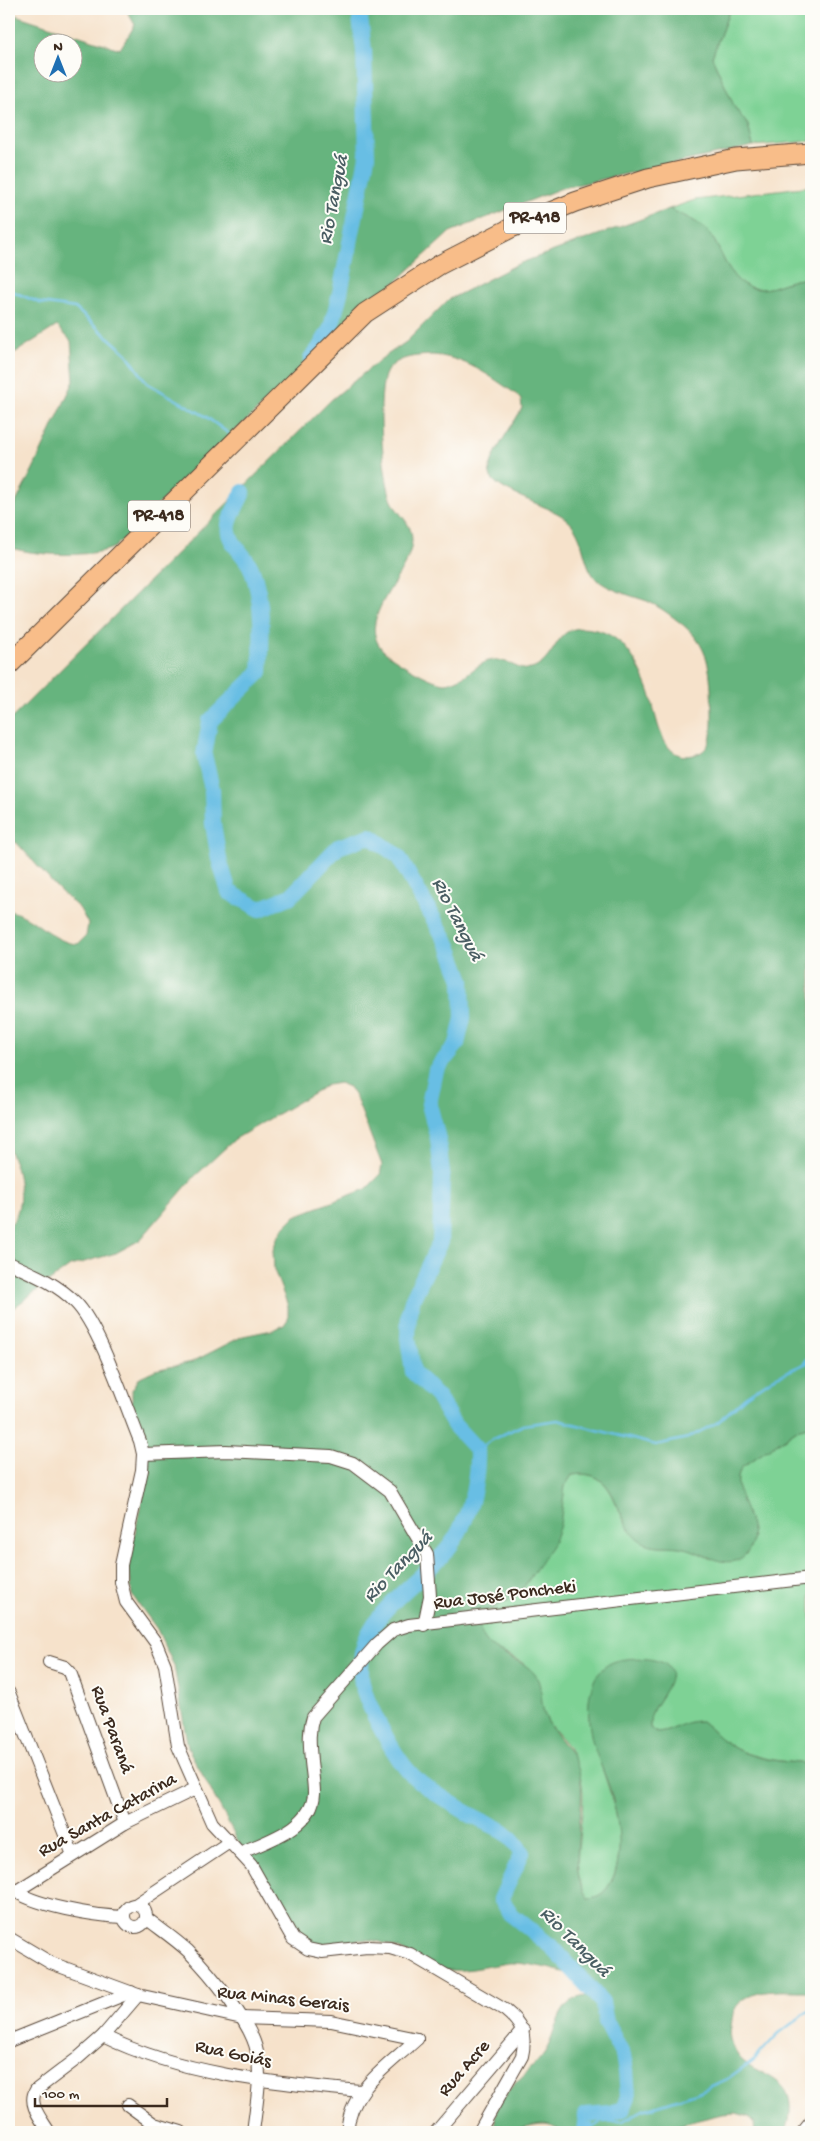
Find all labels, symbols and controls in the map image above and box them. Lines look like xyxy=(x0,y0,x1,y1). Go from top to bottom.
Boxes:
north arrow xyxy=(32,32,82,82)
text: N xyxy=(53,39,63,56)
water label: Rio Tanguá xyxy=(315,152,355,246)
road number: PR-418 xyxy=(504,202,566,234)
road number: PR-418 xyxy=(128,501,190,532)
water label: Rio Tanguá xyxy=(425,875,488,967)
water label: Rio Tanguá xyxy=(359,1526,440,1608)
street label: Rua José Poncheki xyxy=(432,1576,578,1616)
street label: Rua Paraná xyxy=(84,1683,138,1778)
street label: Rua Santa Catarina xyxy=(35,1768,182,1864)
water label: Rio Tanguá xyxy=(534,1903,615,1984)
street label: Rua Minas Gerais xyxy=(216,1982,351,2018)
street label: Rua Goiás xyxy=(193,2036,274,2075)
street label: Rua Acre xyxy=(434,2036,496,2102)
scale bar xyxy=(35,2076,168,2108)
text: 100 m xyxy=(41,2086,80,2104)

